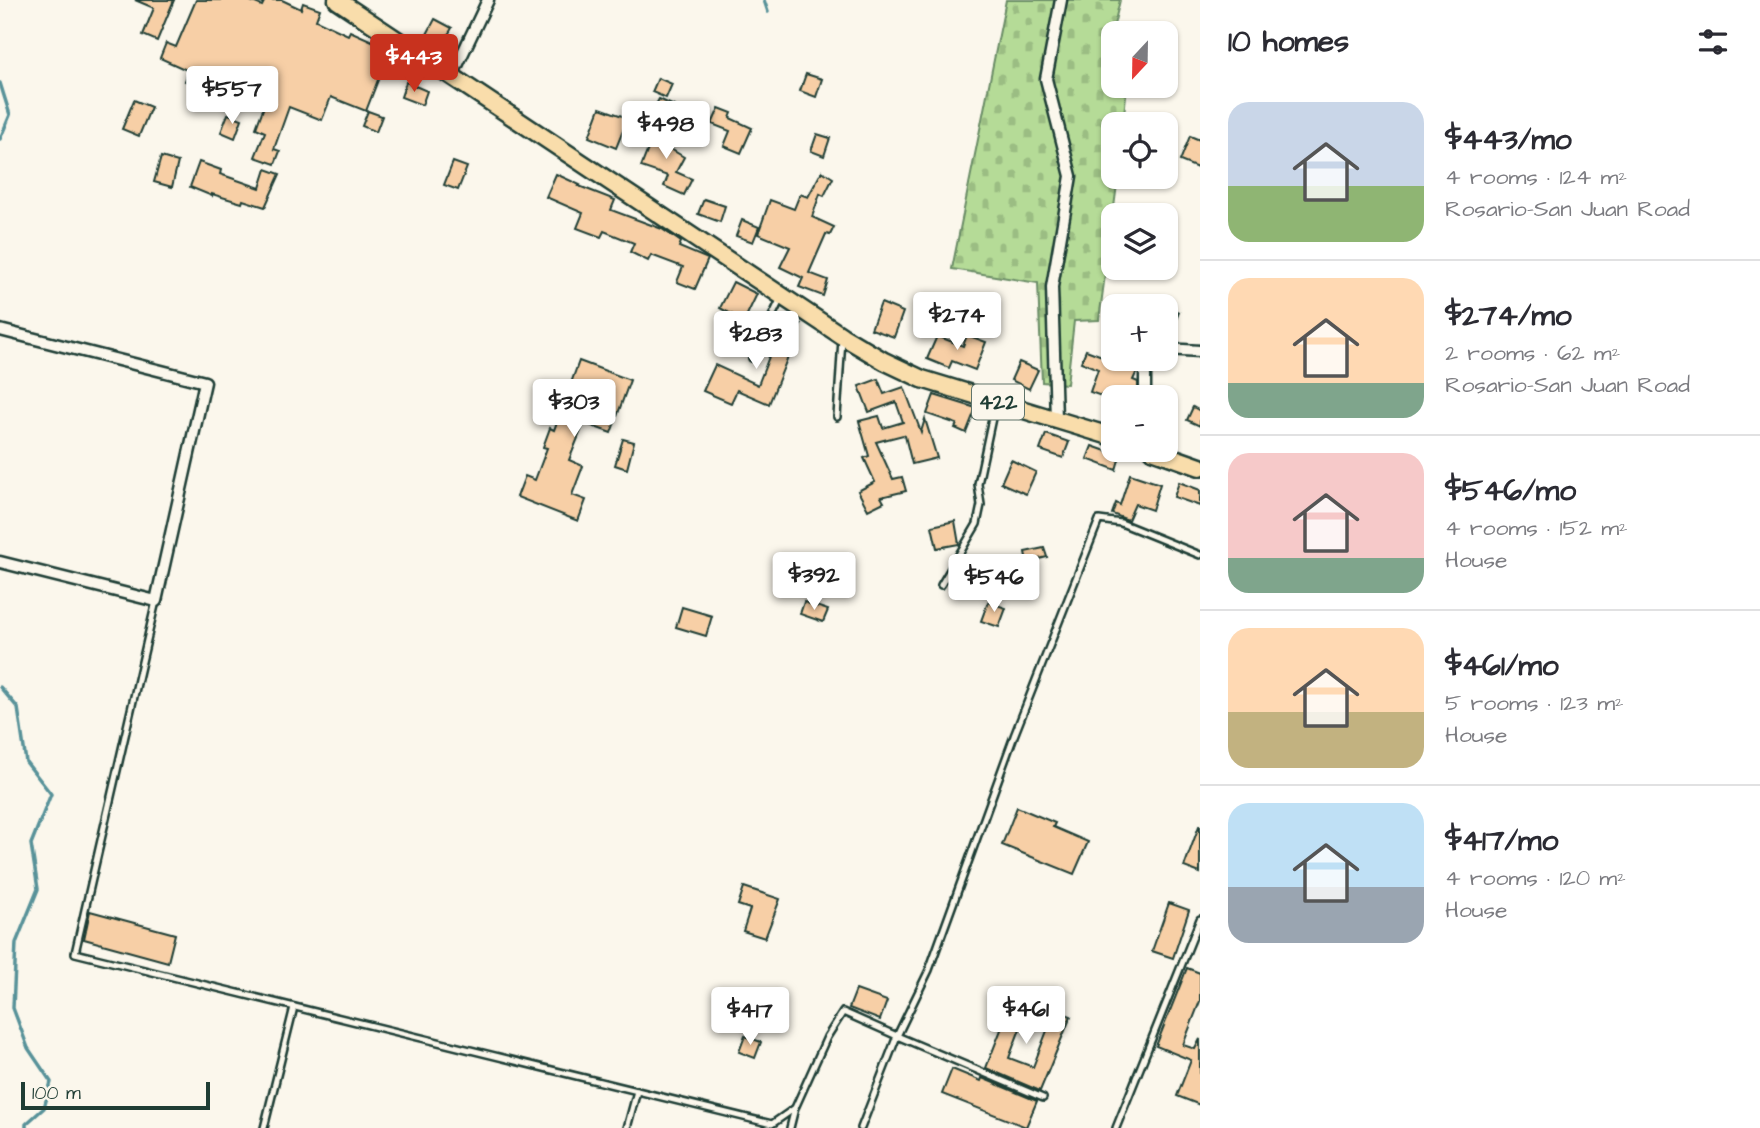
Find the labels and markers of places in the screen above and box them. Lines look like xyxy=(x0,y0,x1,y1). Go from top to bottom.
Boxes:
pin: $443 xyxy=(373,34,455,94)
pin: $557 xyxy=(191,66,273,126)
pin: $498 xyxy=(625,102,707,161)
pin: $274 xyxy=(916,292,998,352)
pin: $283 xyxy=(715,312,797,371)
pin: $303 xyxy=(533,380,615,439)
pin: $392 xyxy=(773,552,855,612)
pin: $546 xyxy=(953,554,1035,614)
pin: $461 xyxy=(985,986,1067,1046)
pin: $417 xyxy=(709,988,791,1047)

